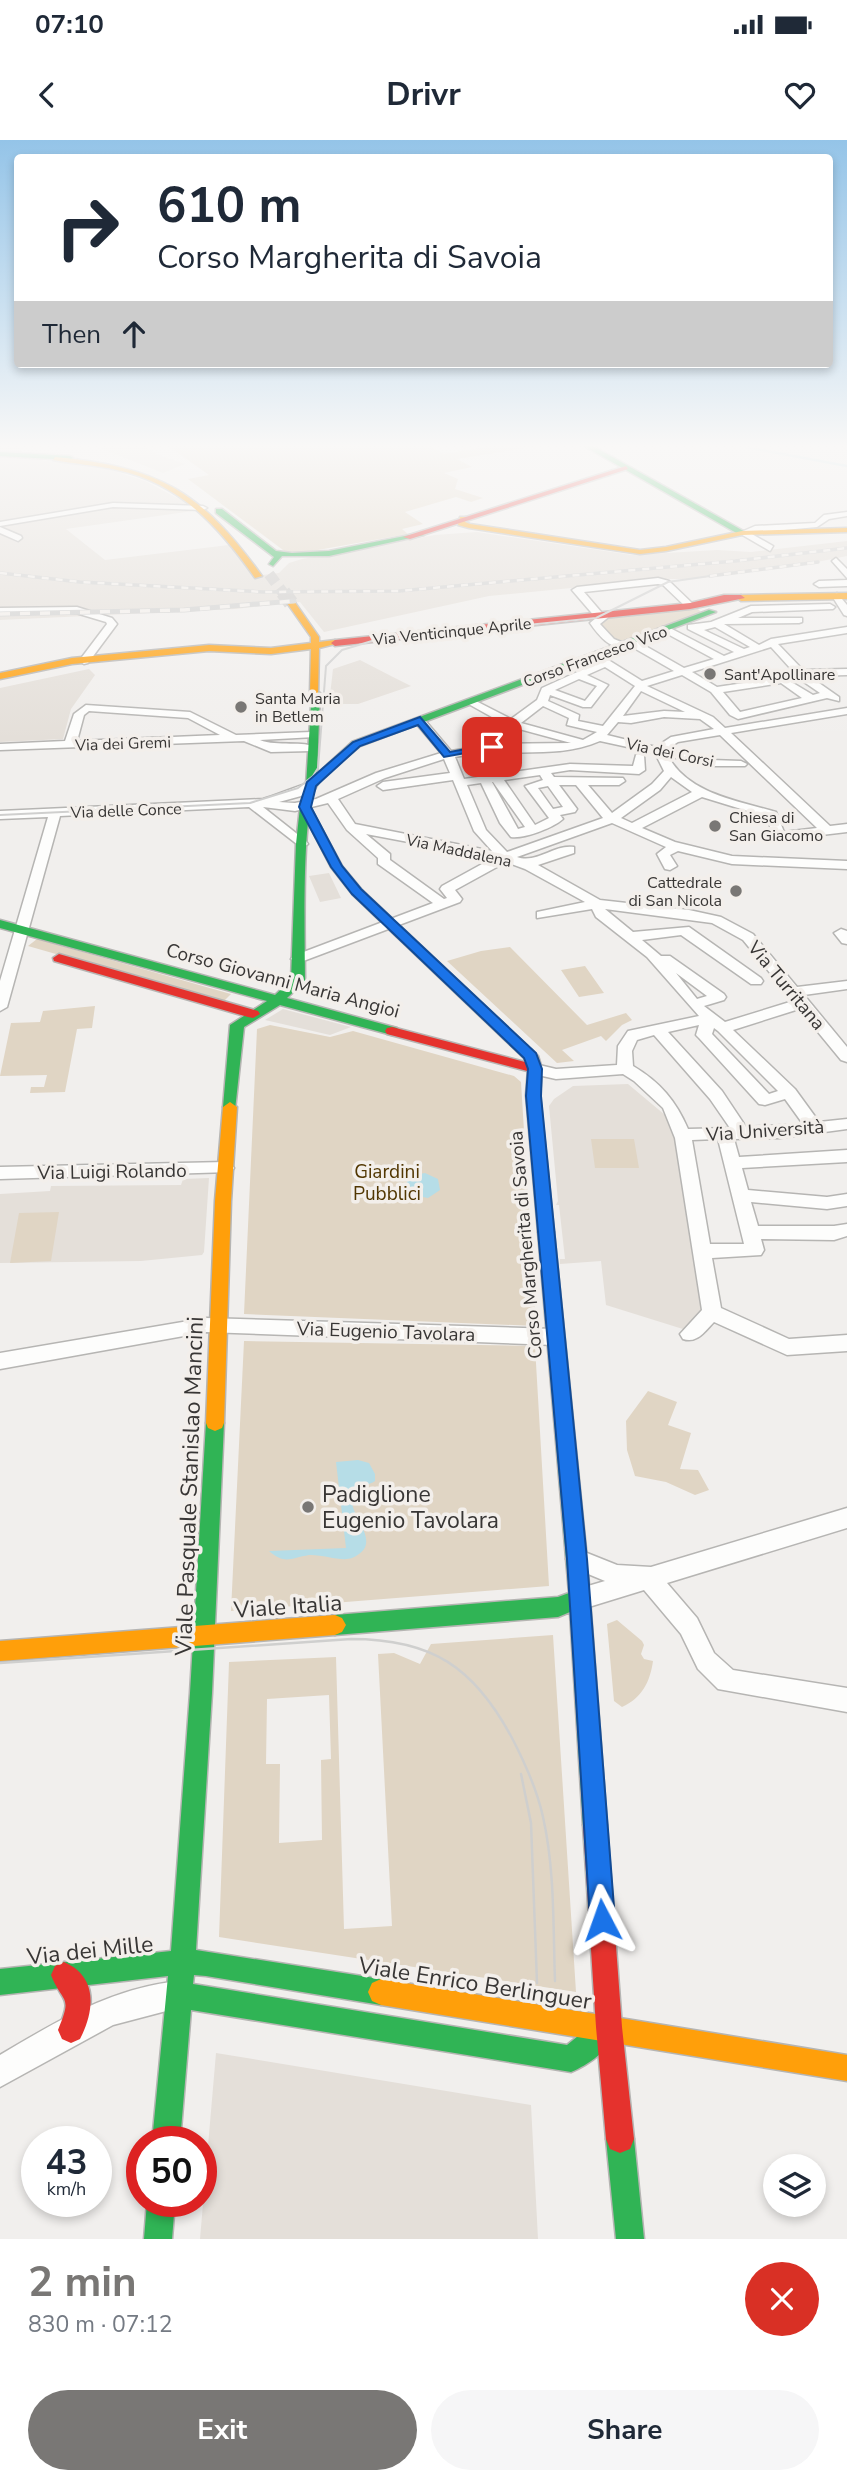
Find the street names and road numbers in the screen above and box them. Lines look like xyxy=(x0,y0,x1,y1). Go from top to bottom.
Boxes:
street label: Via Venticinque Aprile xyxy=(371,613,532,651)
street label: Corso Francesco Vico xyxy=(520,621,671,693)
street label: Via dei Gremi xyxy=(74,731,171,757)
street label: Via dei Corsi xyxy=(623,733,716,773)
street label: Via delle Conce xyxy=(69,798,182,824)
street label: Via Maddalena xyxy=(403,829,514,873)
street label: Via Turritana xyxy=(741,935,831,1036)
street label: Corso Giovanni Maria Angioi xyxy=(163,937,402,1025)
street label: Via Università xyxy=(704,1114,825,1148)
street label: Corso Margherita di Savoia xyxy=(503,1130,549,1360)
street label: Via Luigi Rolando xyxy=(36,1158,187,1186)
street label: Viale Pasquale Stanislao Mancini xyxy=(168,1316,211,1657)
street label: Via Eugenio Tavolara xyxy=(295,1316,476,1348)
street label: Viale Italia xyxy=(232,1587,343,1626)
street label: Via dei Mille xyxy=(24,1928,155,1973)
street label: Viale Enrico Berlinguer xyxy=(355,1950,594,2017)

